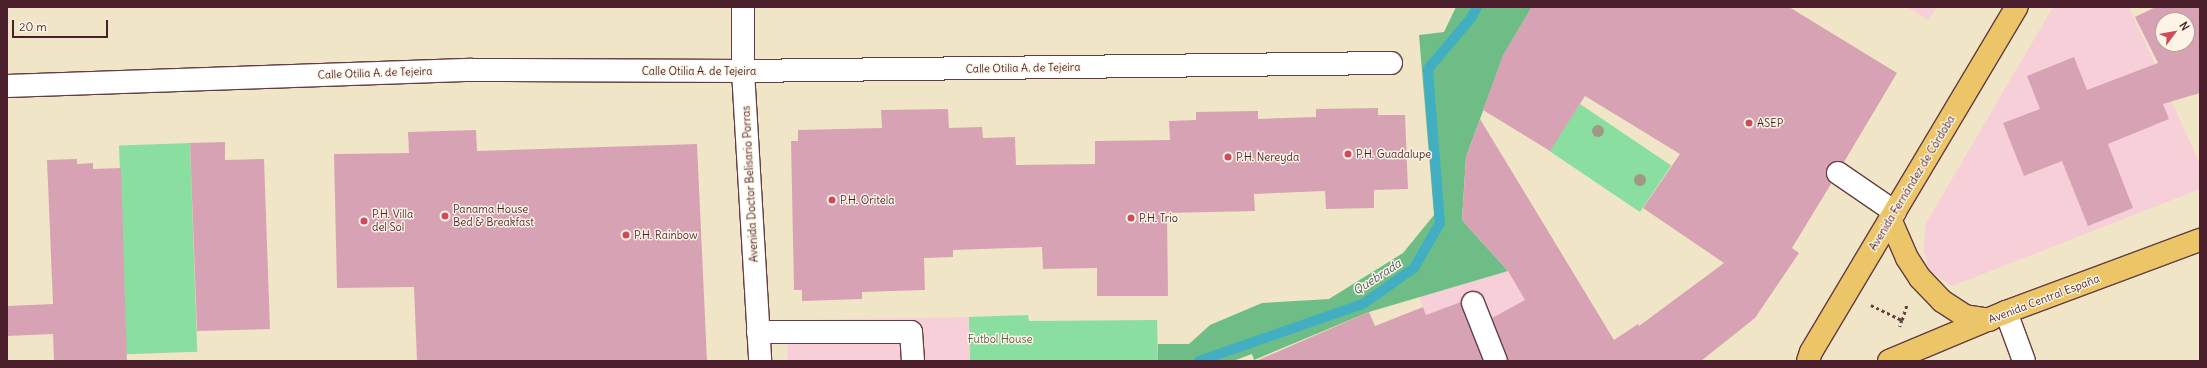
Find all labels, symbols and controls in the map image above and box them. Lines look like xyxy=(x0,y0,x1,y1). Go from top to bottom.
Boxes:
scale bar xyxy=(14,12,110,38)
north arrow xyxy=(2155,12,2195,52)
text: 20 m xyxy=(19,19,47,34)
text: N xyxy=(2176,19,2192,33)
street label: Calle Otilia A. de Tejeira xyxy=(966,60,1080,76)
street label: Calle Otilia A. de Tejeira xyxy=(317,64,433,82)
street label: Calle Otilia A. de Tejeira xyxy=(642,64,756,78)
street label: Avenida Doctor Belisario Porras xyxy=(739,105,761,263)
street label: Avenida Fernández de Córdoba xyxy=(1866,113,1958,253)
place label: ASEP xyxy=(1757,116,1783,130)
marker: ASEP xyxy=(1744,118,1754,128)
place label: P.H. Guadalupe xyxy=(1356,147,1431,161)
marker: P.H. Guadalupe xyxy=(1343,149,1353,159)
place label: P.H. Nereyda xyxy=(1236,150,1299,164)
marker: P.H. Nereyda xyxy=(1223,152,1233,162)
place label: P.H. Oritela xyxy=(840,193,894,207)
marker: P.H. Oritela xyxy=(827,195,837,205)
place label: Panama House Bed & Breakfast xyxy=(453,203,534,229)
place label: P.H. Villa del Sol xyxy=(372,208,413,234)
marker: Panama House Bed & Breakfast xyxy=(440,211,450,221)
place label: P.H. Trio xyxy=(1139,211,1178,225)
marker: P.H. Trio xyxy=(1126,213,1136,223)
marker: P.H. Villa del Sol xyxy=(359,216,369,226)
place label: P.H. Rainbow xyxy=(634,228,698,242)
marker: P.H. Rainbow xyxy=(621,230,631,240)
water label: Quebrada xyxy=(1350,256,1404,298)
street label: Avenida Central España xyxy=(1987,272,2101,326)
park label: Futbol House xyxy=(968,332,1032,346)

